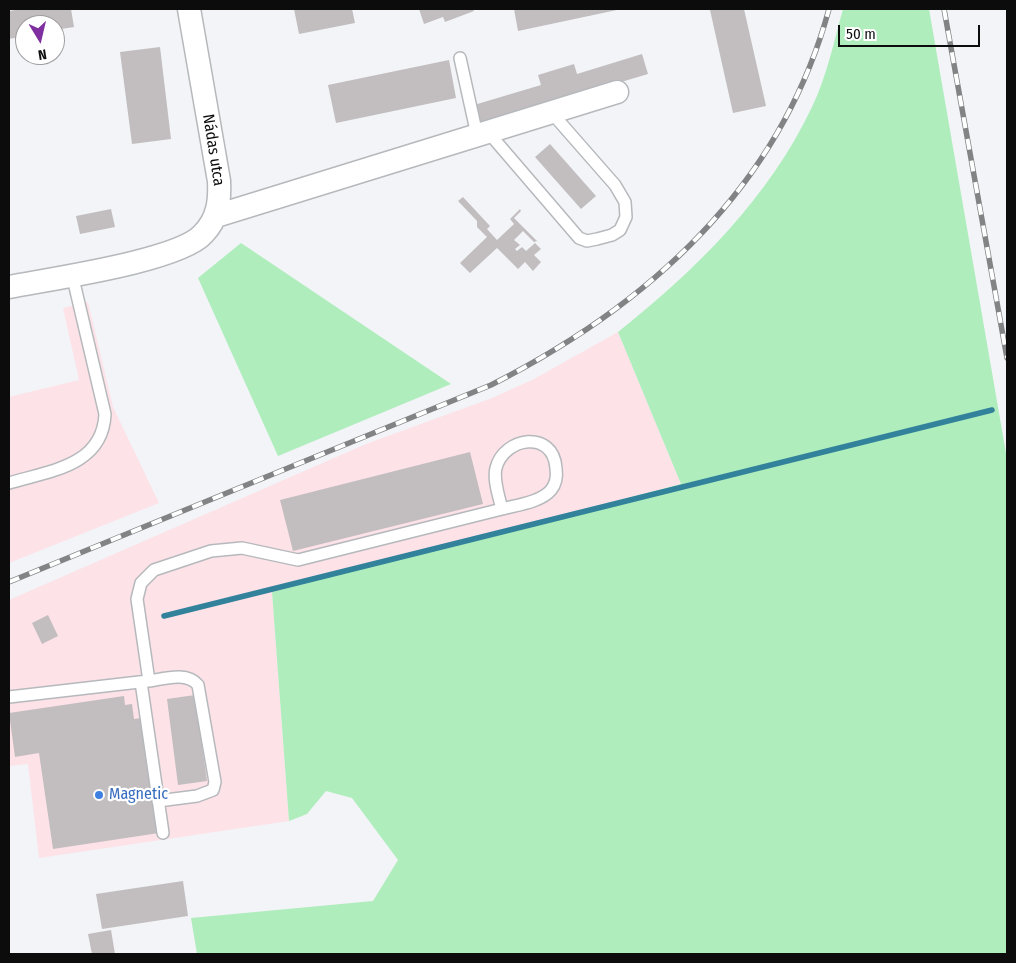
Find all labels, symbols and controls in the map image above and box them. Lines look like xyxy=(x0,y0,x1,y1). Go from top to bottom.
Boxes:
north arrow xyxy=(15,15,65,65)
scale bar xyxy=(841,15,984,47)
text: 50 m xyxy=(846,25,876,43)
text: N xyxy=(37,45,48,63)
street label: Nádas utca xyxy=(198,113,228,187)
place label: Magnetic xyxy=(109,785,168,805)
marker: Magnetic xyxy=(93,789,105,801)

